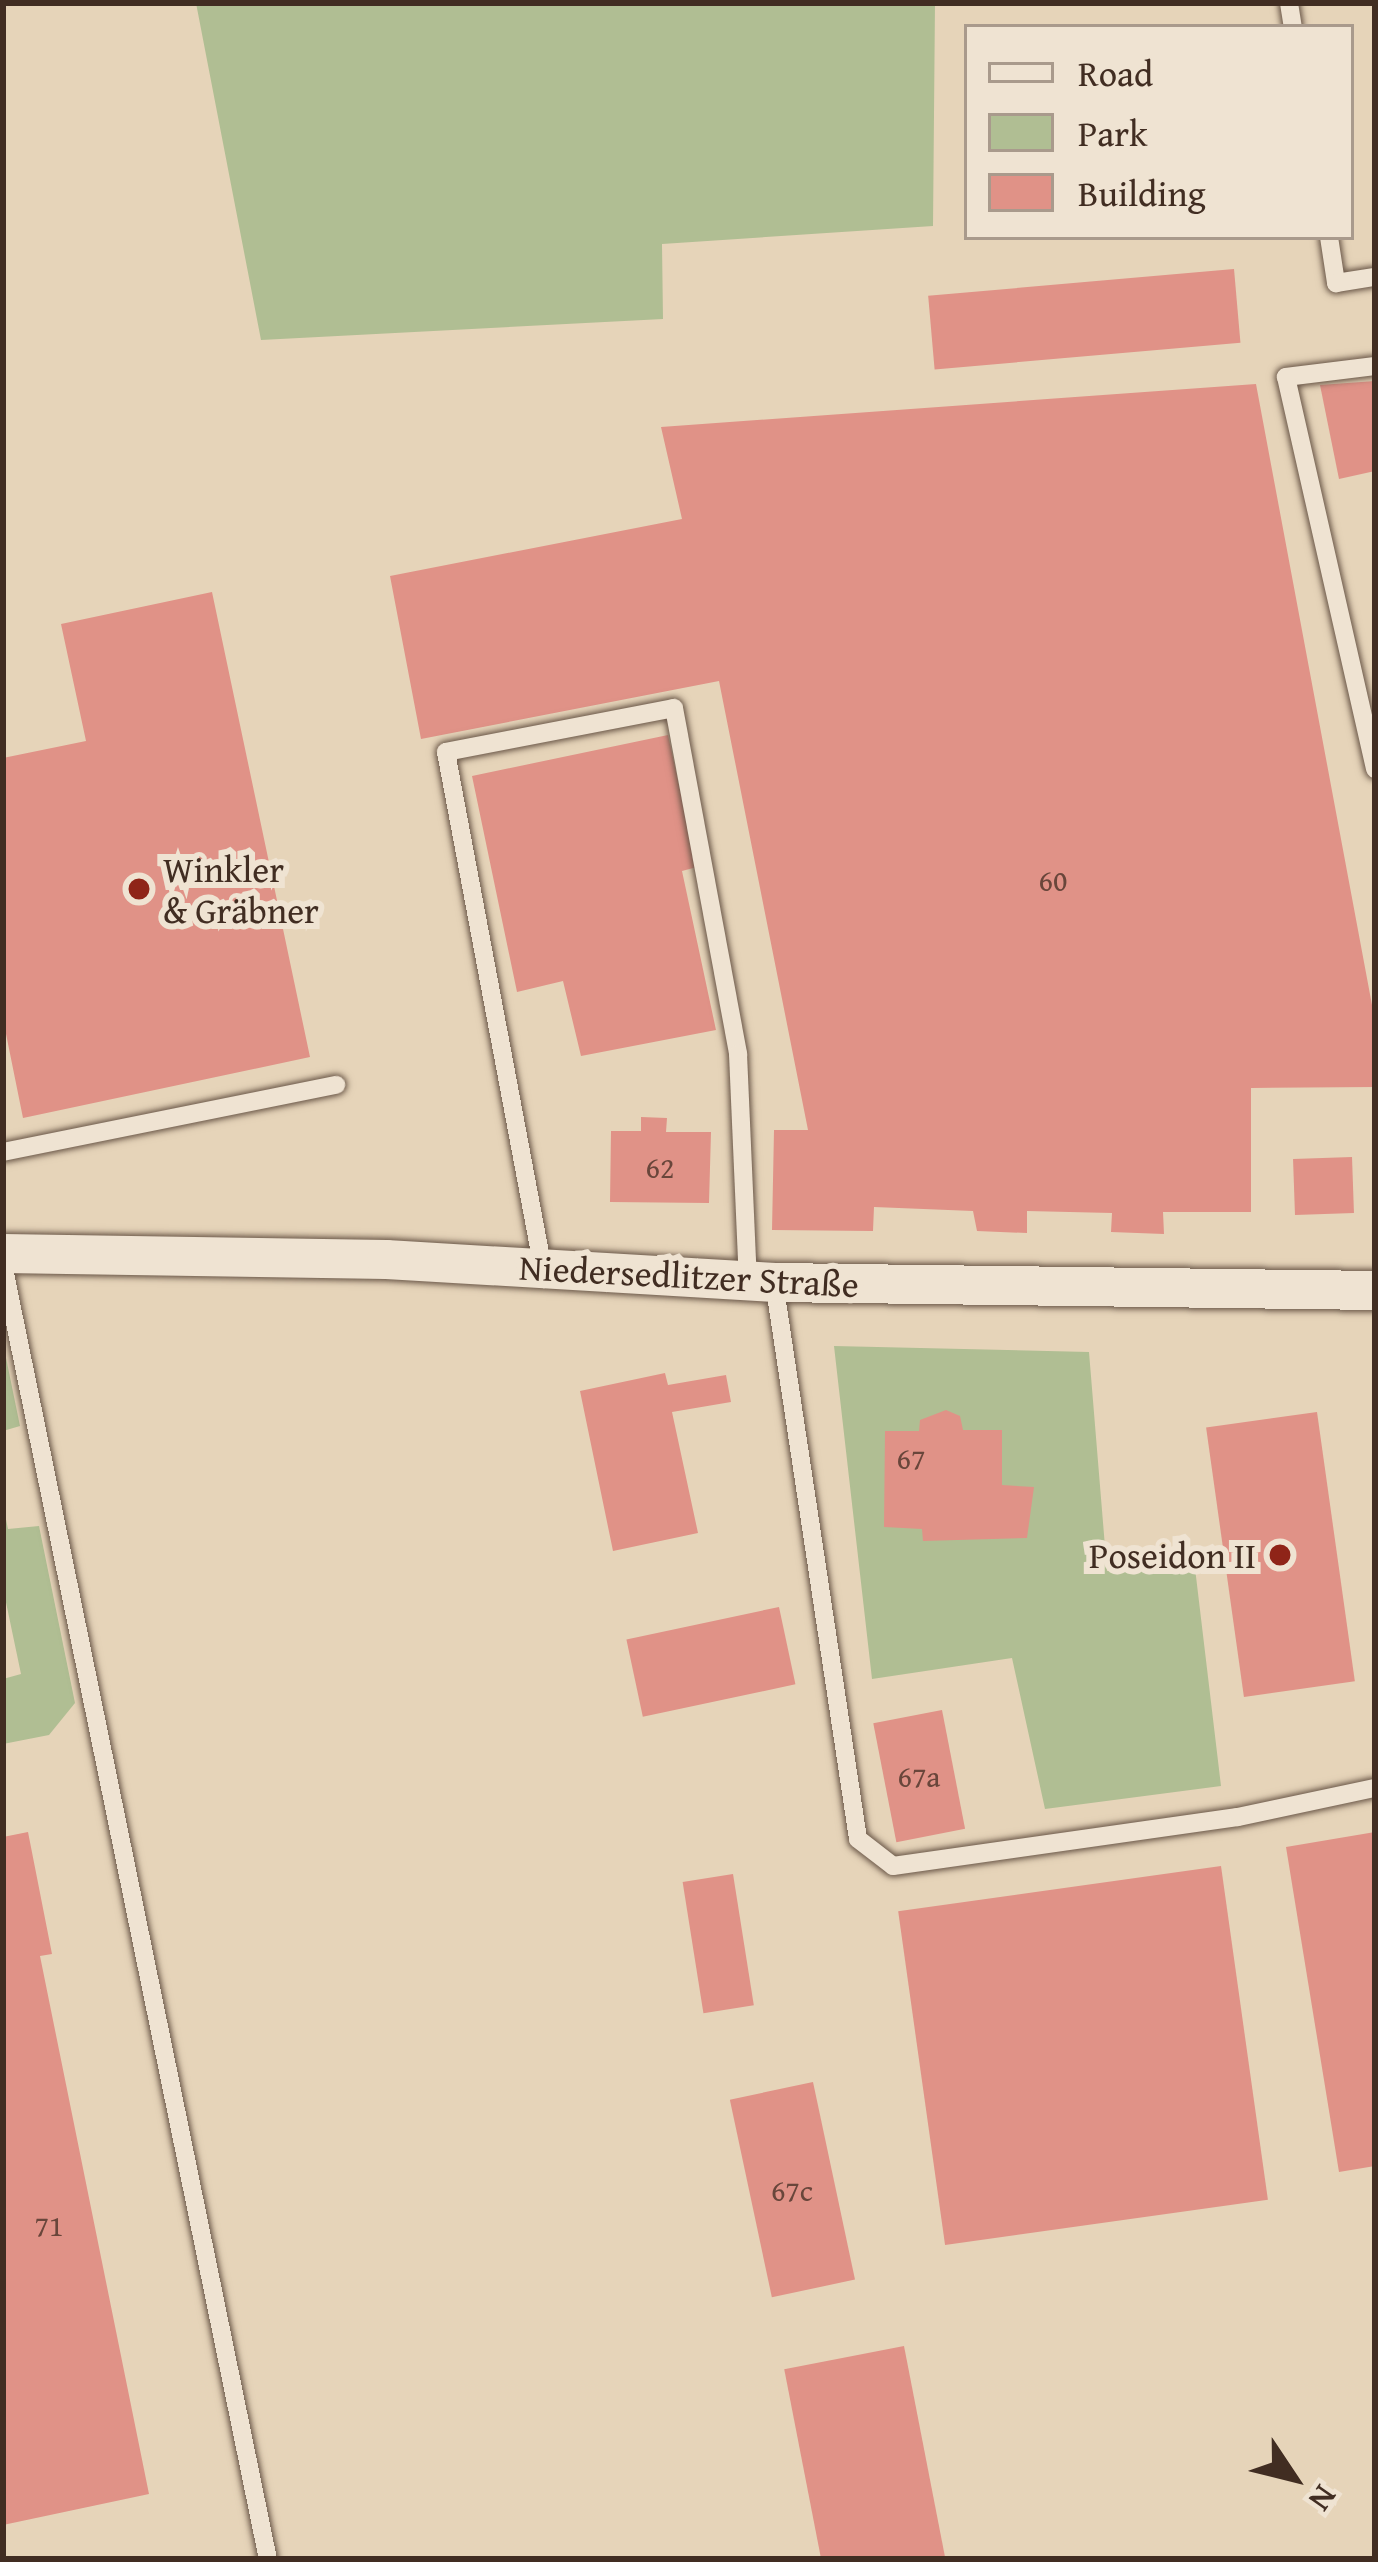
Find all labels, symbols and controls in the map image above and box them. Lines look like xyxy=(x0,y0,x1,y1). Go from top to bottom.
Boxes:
legend xyxy=(964,24,1354,240)
text: Road xyxy=(1078,46,1153,99)
text: Park xyxy=(1078,106,1148,159)
text: Building xyxy=(1078,166,1206,219)
place label: Winkler & Gräbner xyxy=(163,846,319,931)
house number: 60 xyxy=(1039,862,1067,898)
marker: Winkler & Gräbner xyxy=(126,876,152,902)
house number: 62 xyxy=(646,1149,674,1185)
street label: Niedersedlitzer Straße xyxy=(518,1245,860,1305)
house number: 67 xyxy=(897,1440,925,1476)
place label: Poseidon II xyxy=(1089,1533,1256,1577)
marker: Poseidon II xyxy=(1267,1542,1293,1568)
house number: 67a xyxy=(897,1758,941,1794)
house number: 67c xyxy=(771,2172,813,2208)
house number: 71 xyxy=(35,2207,63,2243)
north arrow xyxy=(1234,2418,1354,2538)
text: N xyxy=(1298,2476,1349,2521)

